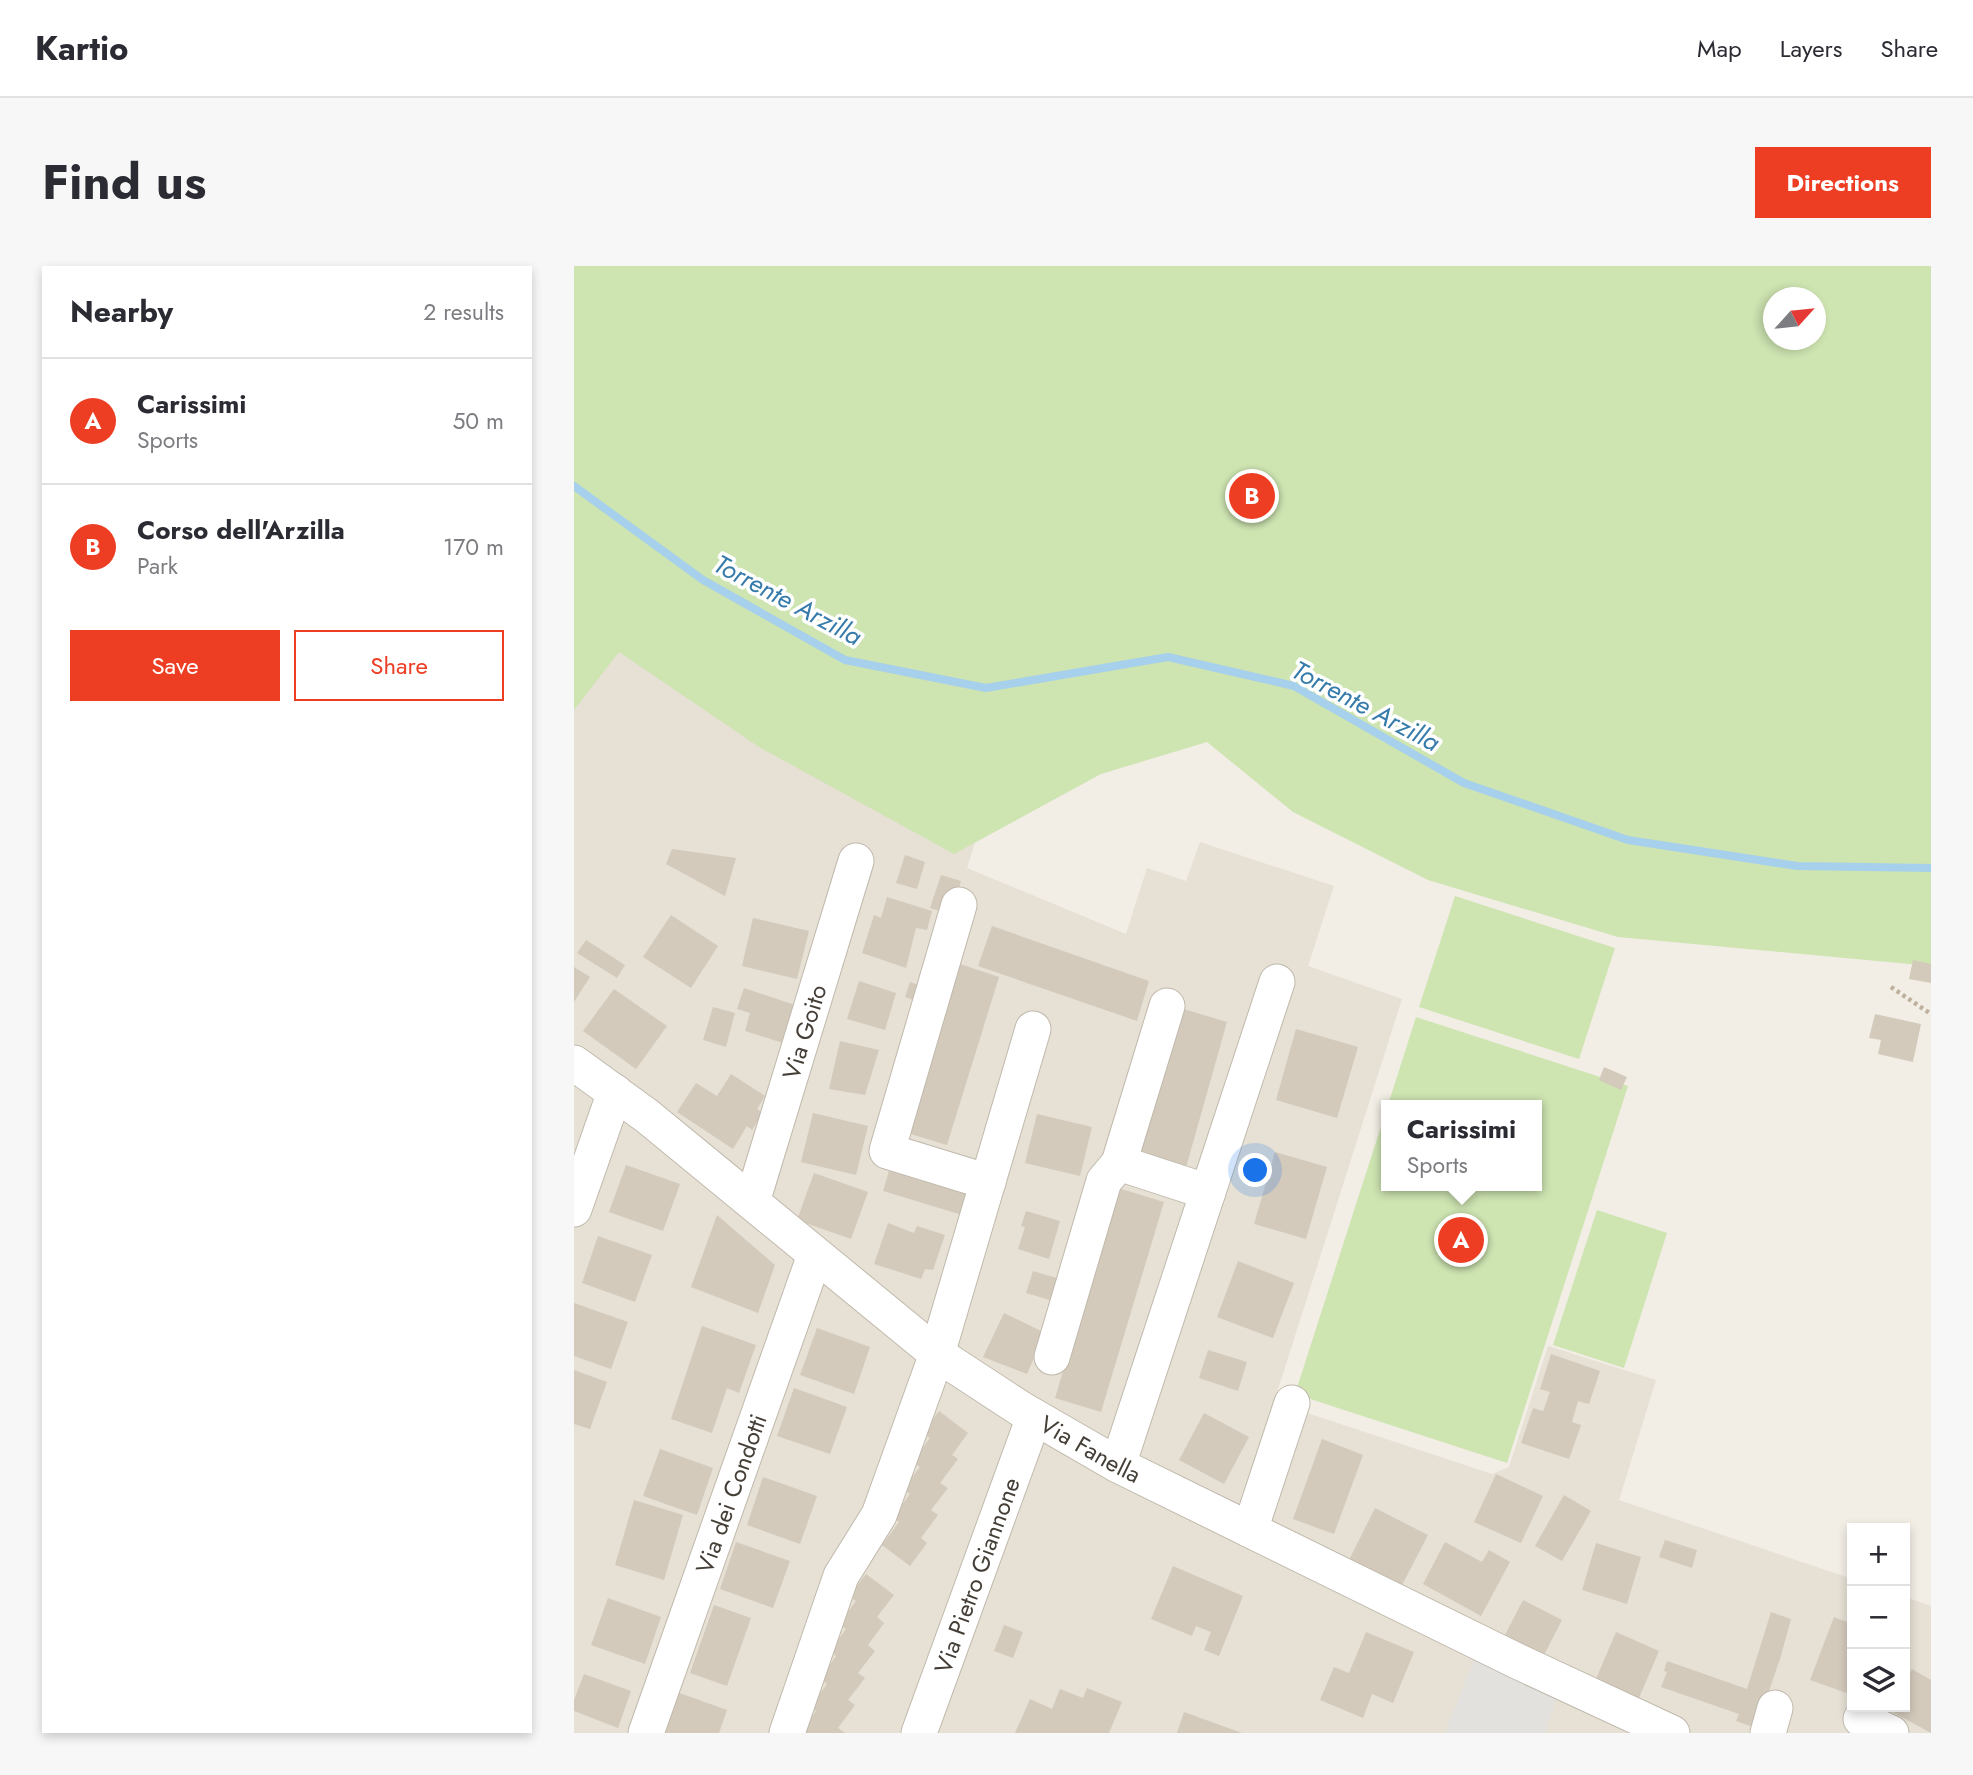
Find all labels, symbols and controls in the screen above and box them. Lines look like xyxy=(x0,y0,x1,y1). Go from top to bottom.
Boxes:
text: Kartio xyxy=(35,25,129,72)
text: Map xyxy=(1697,31,1742,66)
text: Layers xyxy=(1780,31,1842,66)
text: Share xyxy=(1880,31,1938,66)
text: Find us xyxy=(42,147,206,217)
button: Directions xyxy=(1755,147,1931,218)
north arrow xyxy=(1763,287,1826,350)
text: Nearby xyxy=(70,290,173,333)
text: 2 results xyxy=(423,295,504,329)
text: Carissimi xyxy=(137,385,247,423)
text: A xyxy=(85,404,101,438)
text: 50 m xyxy=(452,404,504,438)
text: Sports xyxy=(137,423,198,457)
pin: B xyxy=(1229,470,1275,522)
text: Corso dell'Arzilla xyxy=(137,511,345,549)
text: B xyxy=(85,530,101,564)
text: 170 m xyxy=(443,530,504,564)
water label: Torrente Arzilla xyxy=(707,545,869,655)
text: Park xyxy=(137,549,178,583)
button: Save xyxy=(70,630,280,701)
button: Share xyxy=(294,630,504,701)
water label: Torrente Arzilla xyxy=(1285,651,1447,761)
street label: Via Goito xyxy=(773,980,835,1084)
popup xyxy=(1381,1100,1542,1191)
text: Carissimi xyxy=(1407,1110,1516,1148)
text: Sports xyxy=(1407,1148,1468,1182)
your location xyxy=(1238,1153,1272,1187)
pin: A xyxy=(1438,1214,1484,1266)
street label: Via Fanella xyxy=(1034,1406,1147,1491)
street label: Via dei Condotti xyxy=(686,1409,775,1578)
street label: Via Pietro Giannone xyxy=(925,1472,1028,1678)
map controls xyxy=(1847,1523,1910,1712)
button: + xyxy=(1847,1523,1910,1586)
button: − xyxy=(1847,1586,1910,1649)
button: layers xyxy=(1847,1649,1910,1712)

